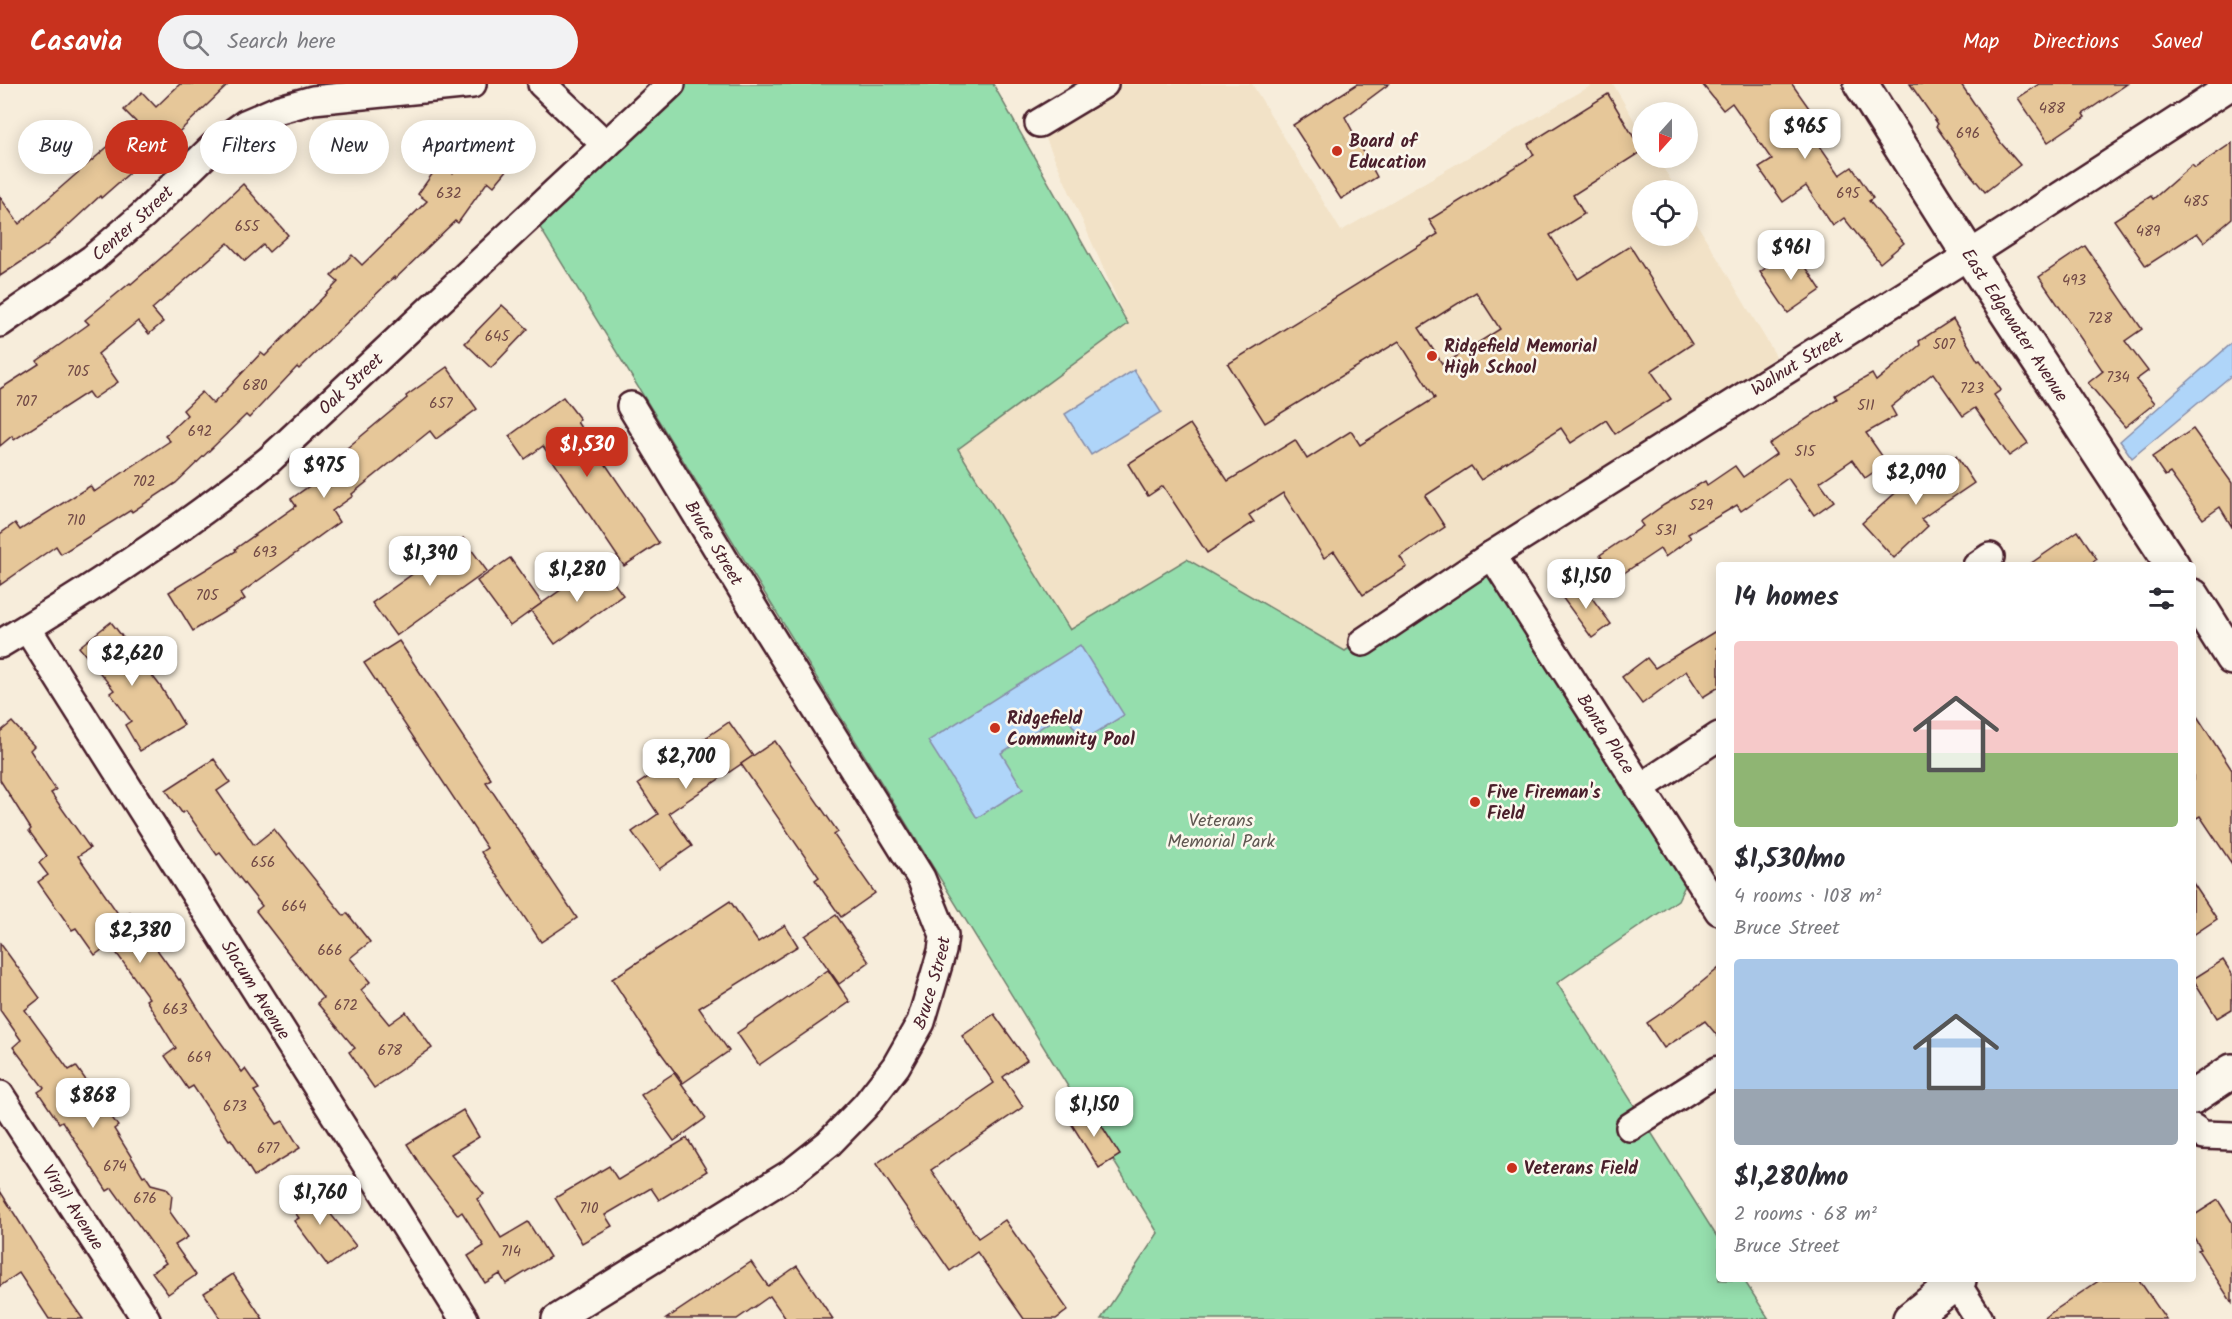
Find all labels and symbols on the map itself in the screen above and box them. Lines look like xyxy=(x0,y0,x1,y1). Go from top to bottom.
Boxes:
house number: 488 xyxy=(2039,97,2066,121)
north arrow xyxy=(1632,102,1698,168)
pin: $965 xyxy=(1769,109,1841,160)
house number: 696 xyxy=(1956,122,1980,146)
place label: Board of Education xyxy=(1349,128,1426,178)
marker: Board of Education xyxy=(1330,144,1344,158)
street label: Center Street xyxy=(86,179,182,269)
house number: 632 xyxy=(436,182,462,206)
house number: 695 xyxy=(1836,182,1861,206)
house number: 485 xyxy=(2183,190,2210,214)
house number: 655 xyxy=(235,215,260,239)
house number: 489 xyxy=(2136,220,2161,244)
pin: $961 xyxy=(1755,230,1827,281)
street label: East Edgewater Avenue xyxy=(1952,243,2075,409)
house number: 493 xyxy=(2062,269,2087,293)
house number: 728 xyxy=(2088,307,2113,331)
street label: Walnut Street xyxy=(1746,324,1851,405)
house number: 645 xyxy=(485,325,510,349)
place label: Ridgefield Memorial High School xyxy=(1444,333,1597,383)
house number: 507 xyxy=(1933,333,1956,357)
street label: Oak Street xyxy=(312,346,392,423)
marker: Ridgefield Memorial High School xyxy=(1425,349,1439,363)
house number: 705 xyxy=(67,360,90,384)
house number: 734 xyxy=(2106,366,2130,390)
house number: 680 xyxy=(243,374,268,398)
house number: 723 xyxy=(1960,377,1985,401)
house number: 707 xyxy=(15,390,38,414)
house number: 657 xyxy=(429,392,454,416)
house number: 511 xyxy=(1857,394,1875,418)
house number: 692 xyxy=(188,420,212,444)
pin: $1,530 xyxy=(538,427,636,478)
house number: 515 xyxy=(1795,440,1816,464)
pin: $975 xyxy=(288,448,360,499)
pin: $2,090 xyxy=(1867,455,1965,506)
house number: 702 xyxy=(132,470,156,494)
house number: 529 xyxy=(1689,494,1714,518)
street label: Bruce Street xyxy=(676,496,750,593)
house number: 710 xyxy=(66,509,86,533)
house number: 531 xyxy=(1655,519,1677,543)
pin: $1,390 xyxy=(381,536,479,587)
house number: 693 xyxy=(253,541,278,565)
pin: $1,280 xyxy=(528,552,626,603)
pin: $1,150 xyxy=(1537,559,1635,610)
house number: 705 xyxy=(196,584,219,608)
pin: $2,620 xyxy=(83,636,181,687)
street label: Banta Place xyxy=(1568,688,1641,781)
place label: Ridgefield Community Pool xyxy=(1007,705,1135,755)
marker: Ridgefield Community Pool xyxy=(988,721,1002,735)
pin: $2,700 xyxy=(637,739,735,790)
place label: Five Fireman's Field xyxy=(1487,779,1601,829)
marker: Five Fireman's Field xyxy=(1468,795,1482,809)
park label: Veterans Memorial Park xyxy=(1167,807,1275,857)
house number: 656 xyxy=(251,851,275,875)
house number: 664 xyxy=(282,895,306,919)
pin: $2,380 xyxy=(91,913,189,964)
street label: Bruce Street xyxy=(906,934,960,1036)
street label: Slocum Avenue xyxy=(212,935,297,1046)
house number: 666 xyxy=(317,939,343,963)
house number: 672 xyxy=(334,994,358,1018)
house number: 663 xyxy=(162,998,188,1022)
house number: 678 xyxy=(378,1039,403,1063)
house number: 669 xyxy=(187,1046,212,1070)
pin: $868 xyxy=(57,1078,129,1129)
pin: $1,150 xyxy=(1045,1087,1143,1138)
house number: 673 xyxy=(223,1095,247,1119)
house number: 677 xyxy=(257,1137,280,1161)
house number: 674 xyxy=(103,1155,127,1179)
place label: Veterans Field xyxy=(1524,1155,1638,1184)
street label: Virgil Avenue xyxy=(33,1159,111,1257)
marker: Veterans Field xyxy=(1505,1161,1519,1175)
pin: $1,760 xyxy=(271,1175,369,1226)
house number: 676 xyxy=(133,1187,157,1211)
house number: 710 xyxy=(579,1197,599,1221)
house number: 714 xyxy=(501,1240,521,1264)

